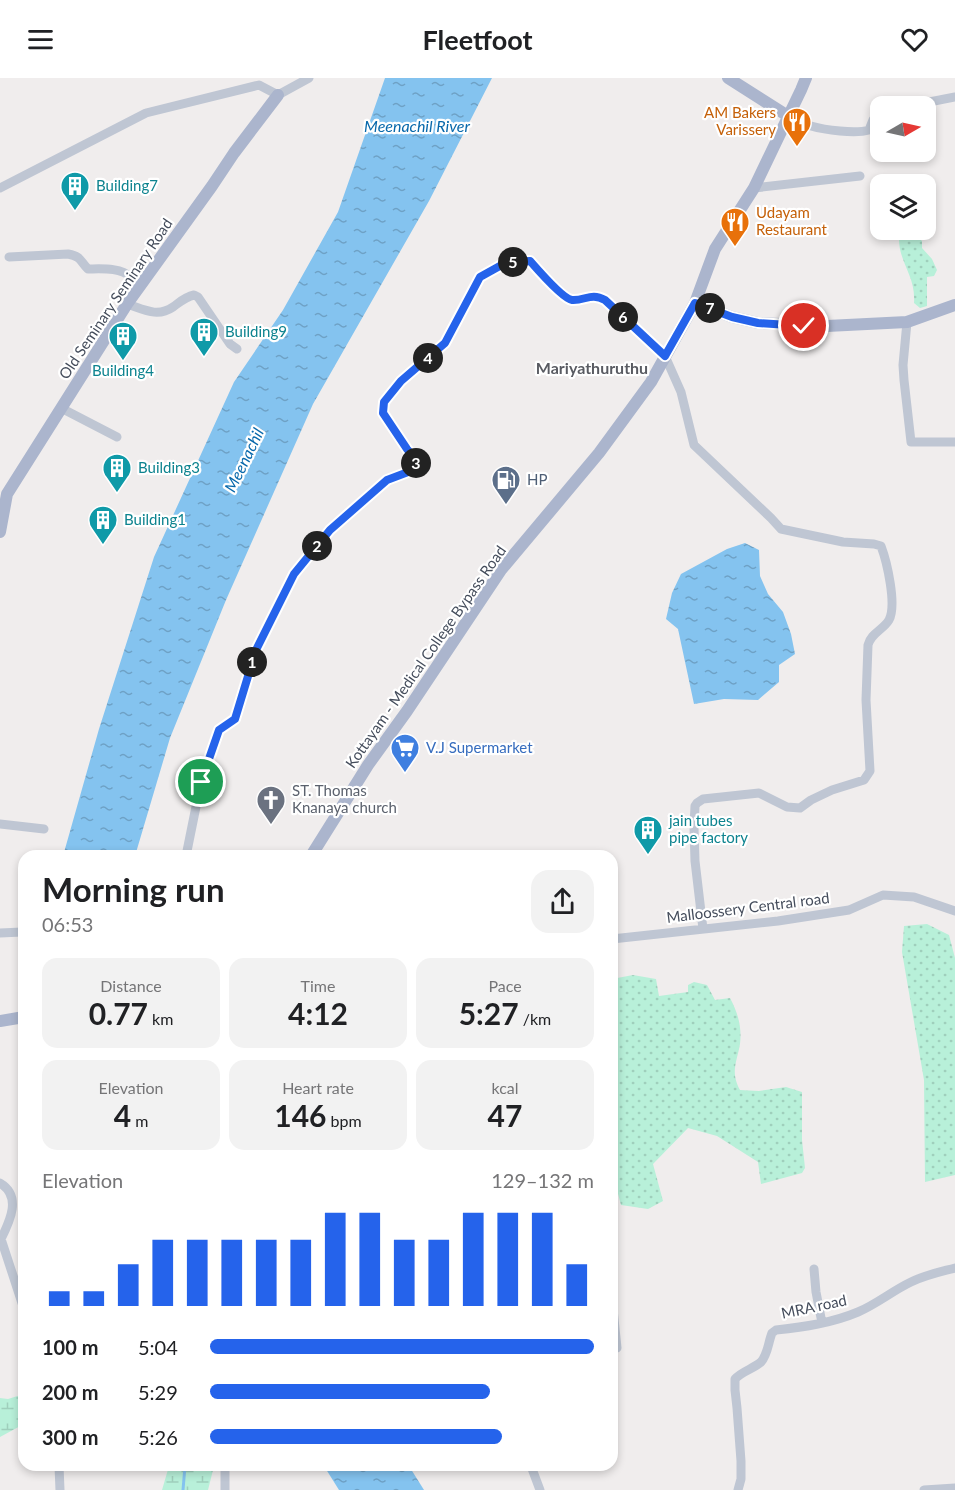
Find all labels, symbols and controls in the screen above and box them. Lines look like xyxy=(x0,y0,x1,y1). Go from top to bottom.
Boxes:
icon: menu xyxy=(24,23,57,56)
text: Fleetfoot xyxy=(423,23,532,56)
icon: heart xyxy=(898,23,931,56)
north arrow xyxy=(870,96,936,162)
map controls xyxy=(870,96,936,240)
place label: AM Bakers Varissery xyxy=(704,103,776,138)
restaurant icon: AM Bakers Varissery xyxy=(781,106,813,148)
water label: Meenachil River xyxy=(364,116,470,135)
building icon: Building7 xyxy=(59,170,91,212)
button: layers xyxy=(870,174,936,240)
place label: Building7 xyxy=(96,176,158,194)
place label: Udayam Restaurant xyxy=(756,203,828,238)
restaurant icon: Udayam Restaurant xyxy=(719,206,751,248)
street label: Old Seminary Seminary Road xyxy=(55,215,176,382)
pin: 5 xyxy=(498,247,528,277)
text: 5 xyxy=(508,252,518,271)
pin: 7 xyxy=(695,293,725,323)
text: 7 xyxy=(705,298,715,317)
pin xyxy=(778,300,829,351)
pin: 6 xyxy=(608,302,638,332)
text: 6 xyxy=(618,307,628,326)
icon: check xyxy=(787,309,820,342)
building icon: Building9 xyxy=(188,316,220,358)
building icon: Building4 xyxy=(107,320,139,362)
place label: Building9 xyxy=(225,322,287,340)
pin: 4 xyxy=(413,343,443,373)
text: 4 xyxy=(423,348,433,367)
district label: Mariyathuruthu xyxy=(536,358,648,377)
place label: Building4 xyxy=(92,361,154,379)
water label: Meenachil xyxy=(220,424,267,495)
pin: 3 xyxy=(401,448,431,478)
building icon: Building3 xyxy=(101,452,133,494)
text: 3 xyxy=(411,453,421,472)
place label: Building3 xyxy=(138,458,200,476)
fuel station icon: HP xyxy=(490,464,522,506)
place label: HP xyxy=(527,470,547,488)
building icon: Building1 xyxy=(87,504,119,546)
place label: Building1 xyxy=(124,510,186,528)
pin: 2 xyxy=(302,531,332,561)
text: 2 xyxy=(312,536,322,555)
street label: Kottayam - Medical College Bypass Road xyxy=(341,542,509,771)
pin: 1 xyxy=(237,647,267,677)
text: 1 xyxy=(247,652,257,671)
supermarket icon: V.J Supermarket xyxy=(389,732,421,774)
place label: V.J Supermarket xyxy=(426,738,533,756)
pin xyxy=(175,756,226,807)
icon: arrive xyxy=(184,765,217,798)
place label: ST. Thomas Knanaya church xyxy=(292,781,397,816)
church icon: ST. Thomas Knanaya church xyxy=(255,784,287,826)
place label: jain tubes pipe factory xyxy=(668,811,748,846)
building icon: jain tubes pipe factory xyxy=(632,814,664,856)
text: Morning run xyxy=(42,869,225,909)
button: share xyxy=(531,870,594,933)
street label: Malloossery Central road xyxy=(665,888,830,926)
text: 06:53 xyxy=(42,912,93,936)
text: Distance xyxy=(100,976,162,995)
text: Time xyxy=(301,976,335,995)
text: Pace xyxy=(488,976,522,995)
text: 0.77 xyxy=(89,995,148,1031)
text: 4:12 xyxy=(288,995,348,1031)
text: 5:27 xyxy=(459,995,519,1031)
text: km xyxy=(148,1009,173,1028)
text: /km xyxy=(519,1009,551,1028)
text: Elevation xyxy=(99,1078,164,1097)
text: Heart rate xyxy=(282,1078,354,1097)
text: kcal xyxy=(491,1078,519,1097)
text: 4 xyxy=(114,1097,131,1133)
text: 146 xyxy=(274,1097,327,1133)
text: 47 xyxy=(488,1097,522,1133)
text: m xyxy=(131,1111,148,1130)
text: bpm xyxy=(327,1111,362,1130)
text: Elevation xyxy=(42,1168,123,1192)
text: 129–132 m xyxy=(491,1168,594,1192)
street label: MRA road xyxy=(779,1290,848,1322)
text: 100 m xyxy=(42,1335,98,1359)
text: 5:04 xyxy=(138,1335,178,1359)
text: 200 m xyxy=(42,1380,98,1404)
text: 5:29 xyxy=(138,1380,178,1404)
text: 300 m xyxy=(42,1425,98,1449)
text: 5:26 xyxy=(138,1425,178,1449)

